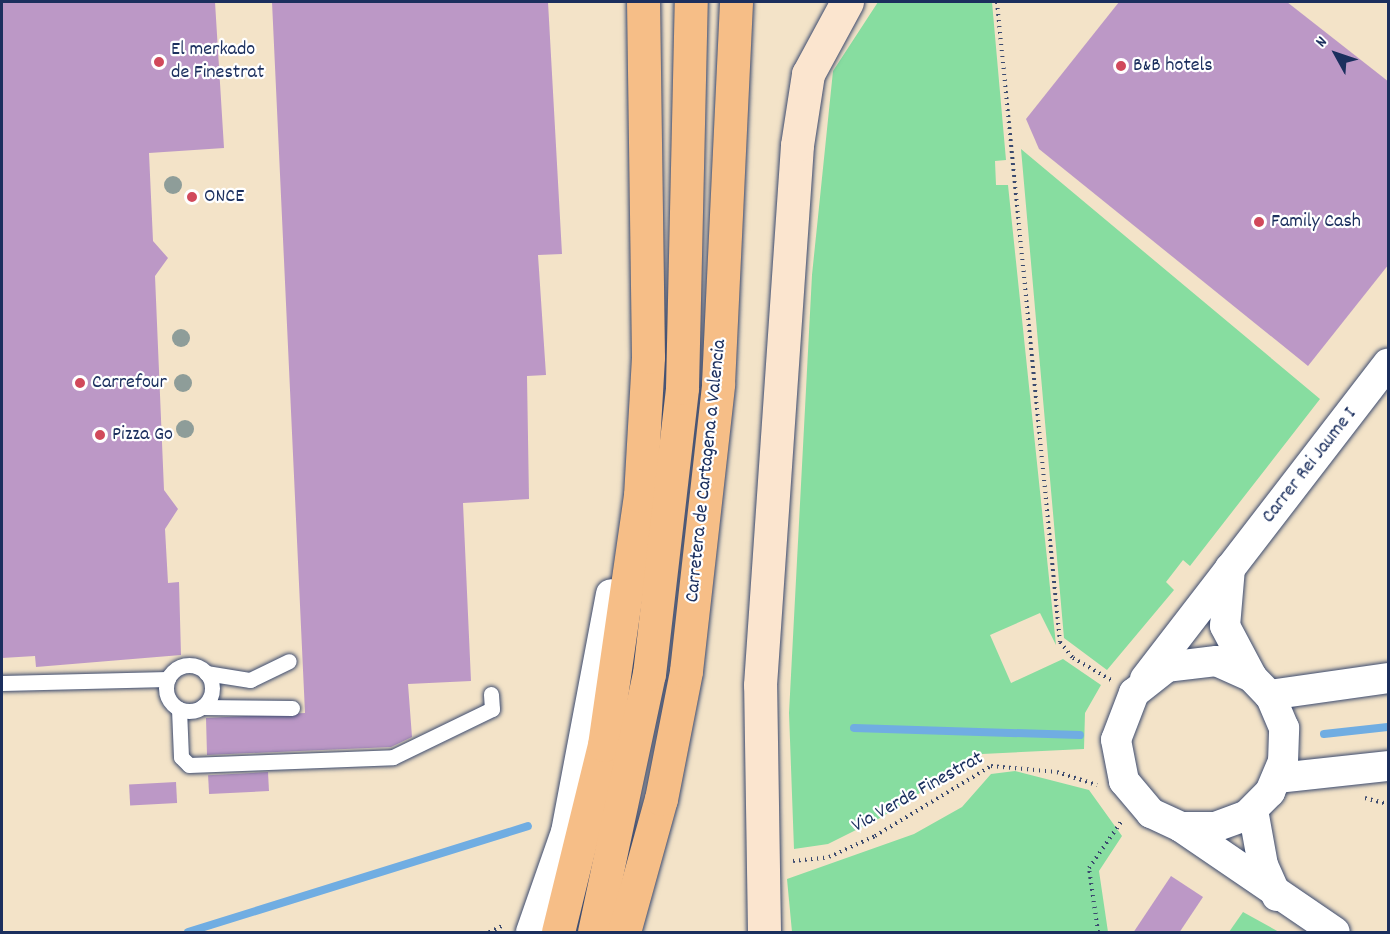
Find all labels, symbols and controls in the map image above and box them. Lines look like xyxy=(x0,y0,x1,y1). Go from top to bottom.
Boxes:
north arrow xyxy=(1306,24,1366,84)
text: N xyxy=(1310,32,1333,53)
place label: El merkado de Finestrat xyxy=(171,39,264,86)
place label: B&B hotels xyxy=(1133,54,1213,78)
marker: El merkado de Finestrat xyxy=(152,55,166,69)
marker: B&B hotels xyxy=(1114,59,1128,73)
place label: ONCE xyxy=(204,185,244,209)
marker: ONCE xyxy=(185,190,199,204)
place label: Family Cash xyxy=(1271,210,1361,234)
marker: Family Cash xyxy=(1252,215,1266,229)
street label: Carretera de Cartagena a Valencia xyxy=(681,338,733,604)
place label: Carrefour xyxy=(92,371,167,395)
marker: Carrefour xyxy=(73,376,87,390)
street label: Carrer Rei Jaume I xyxy=(1257,403,1363,529)
place label: Pizza Go xyxy=(112,423,173,447)
marker: Pizza Go xyxy=(93,428,107,442)
street label: Via Verde Finestrat xyxy=(848,747,988,839)

